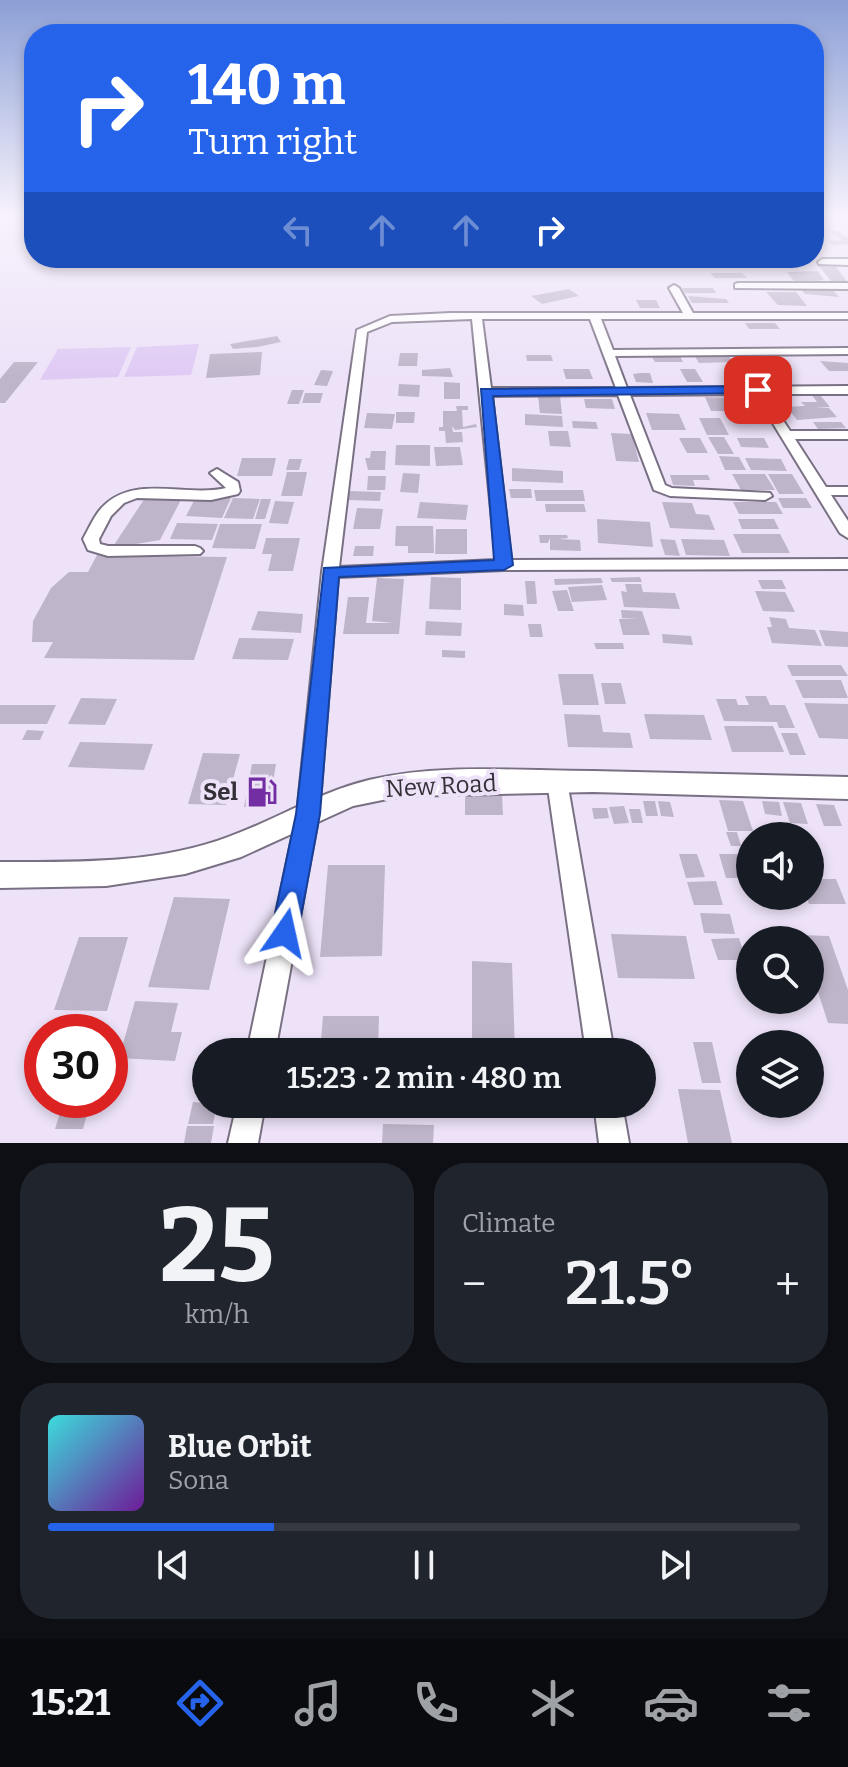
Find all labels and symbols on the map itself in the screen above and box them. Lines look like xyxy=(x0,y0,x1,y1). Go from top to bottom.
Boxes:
pin xyxy=(724,356,792,424)
street label: New Road xyxy=(384,769,498,803)
fuel station icon: Sel xyxy=(245,775,279,809)
place label: Sel xyxy=(203,778,239,806)
position arrow xyxy=(243,891,327,975)
speed limit sign: 30 xyxy=(24,1014,128,1118)

